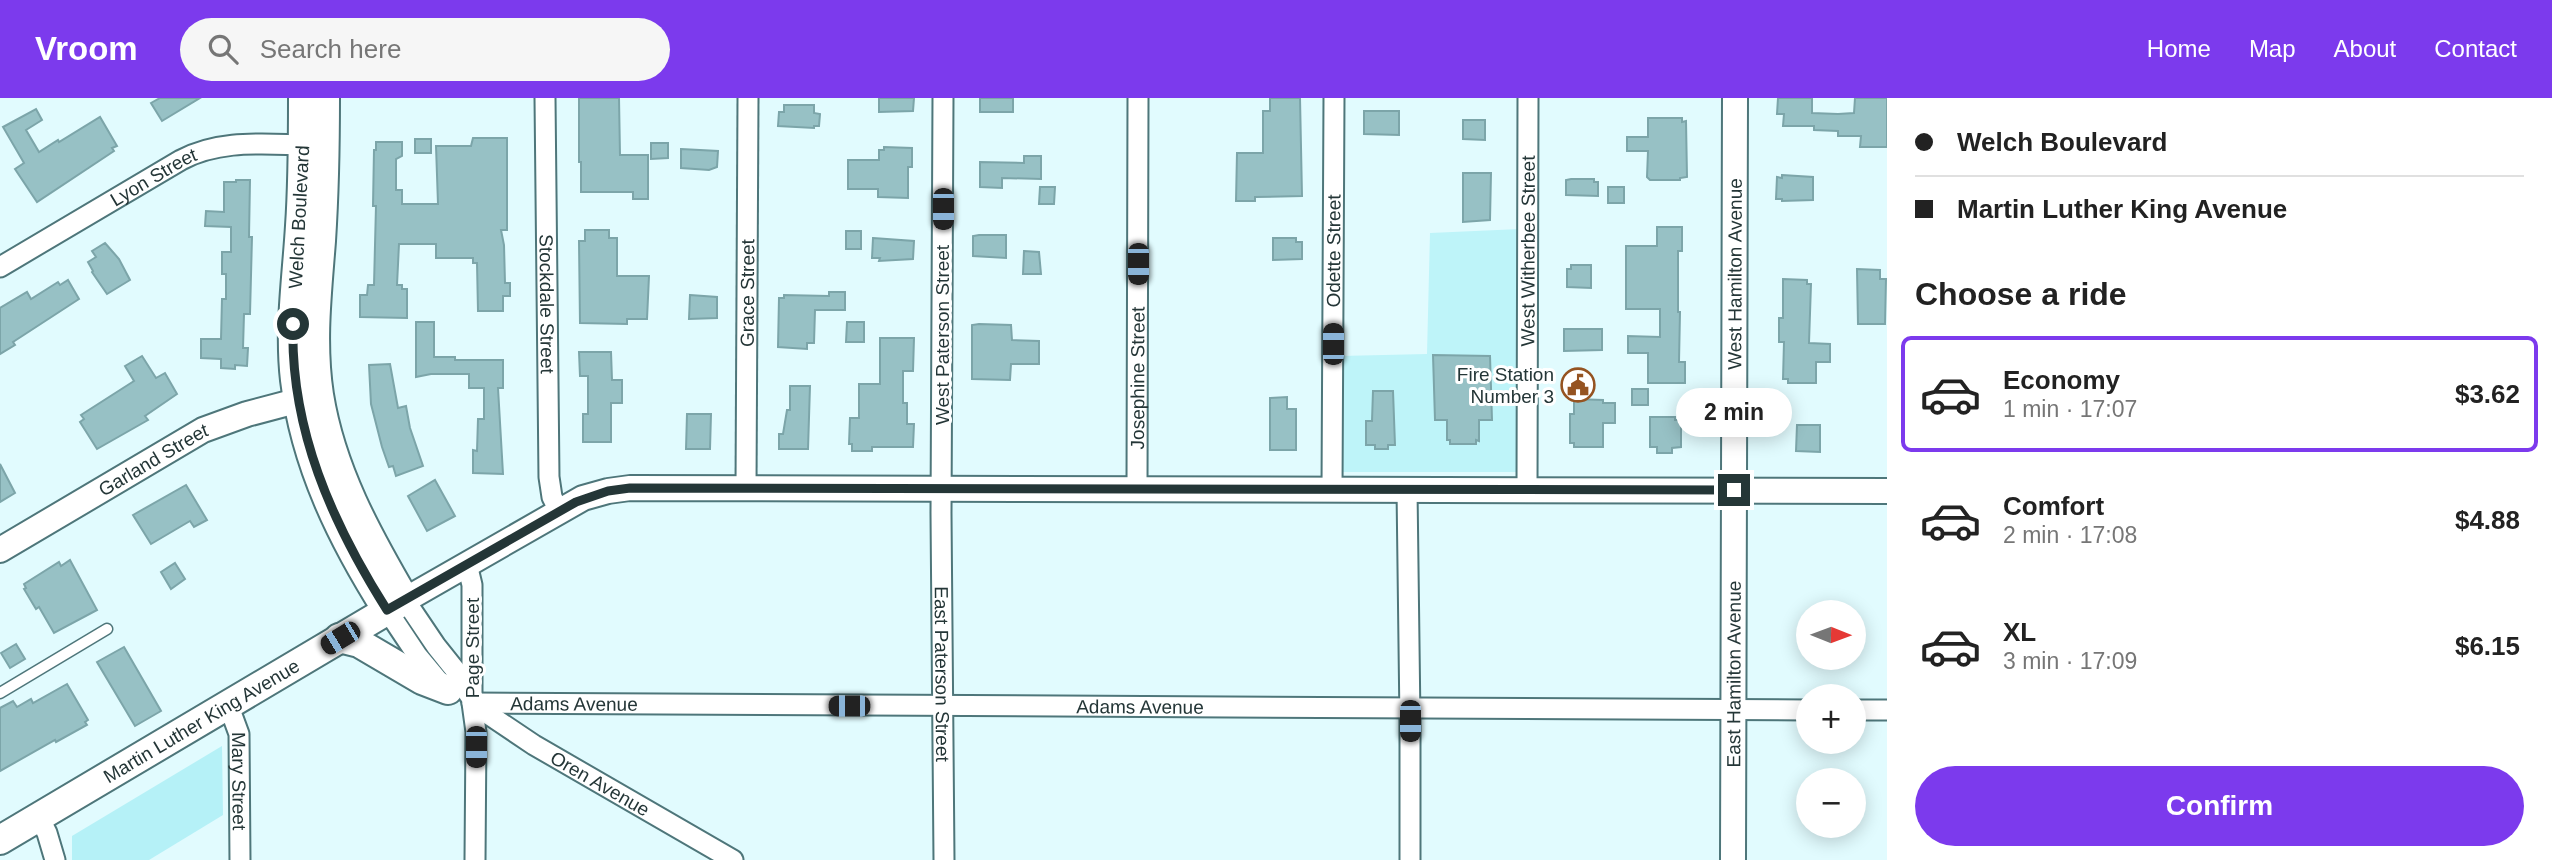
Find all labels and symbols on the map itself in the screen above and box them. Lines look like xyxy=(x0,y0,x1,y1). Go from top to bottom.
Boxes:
street label: Lyon Street xyxy=(106,143,200,210)
street label: Welch Boulevard xyxy=(285,145,313,289)
street label: West Witherbee Street xyxy=(1517,155,1538,346)
street label: West Hamilton Avenue xyxy=(1724,178,1745,370)
car xyxy=(933,188,954,230)
street label: Odette Street xyxy=(1322,194,1344,308)
street label: Stockdale Street xyxy=(536,234,558,375)
street label: Grace Street xyxy=(736,238,758,347)
car xyxy=(1128,243,1149,285)
street label: West Paterson Street xyxy=(932,244,953,425)
street label: Josephine Street xyxy=(1127,306,1148,449)
route start xyxy=(277,308,309,340)
car xyxy=(1323,323,1344,365)
place label: Fire Station Number 3 xyxy=(1457,364,1554,407)
public building icon: Fire Station Number 3 xyxy=(1559,366,1597,404)
callout: 2 min xyxy=(1676,388,1792,438)
street label: Garland Street xyxy=(95,419,211,500)
route end xyxy=(1718,474,1750,506)
street label: East Hamilton Avenue xyxy=(1723,581,1744,767)
street label: East Paterson Street xyxy=(931,586,954,763)
street label: Page Street xyxy=(462,597,483,698)
north arrow xyxy=(1796,600,1866,670)
car xyxy=(317,618,364,658)
street label: Martin Luther King Avenue xyxy=(100,655,303,787)
street label: Adams Avenue xyxy=(510,693,638,714)
car xyxy=(829,696,871,717)
street label: Adams Avenue xyxy=(1076,696,1204,717)
car xyxy=(1400,700,1421,742)
car xyxy=(466,726,487,768)
street label: Mary Street xyxy=(228,732,250,831)
street label: Oren Avenue xyxy=(547,747,653,820)

